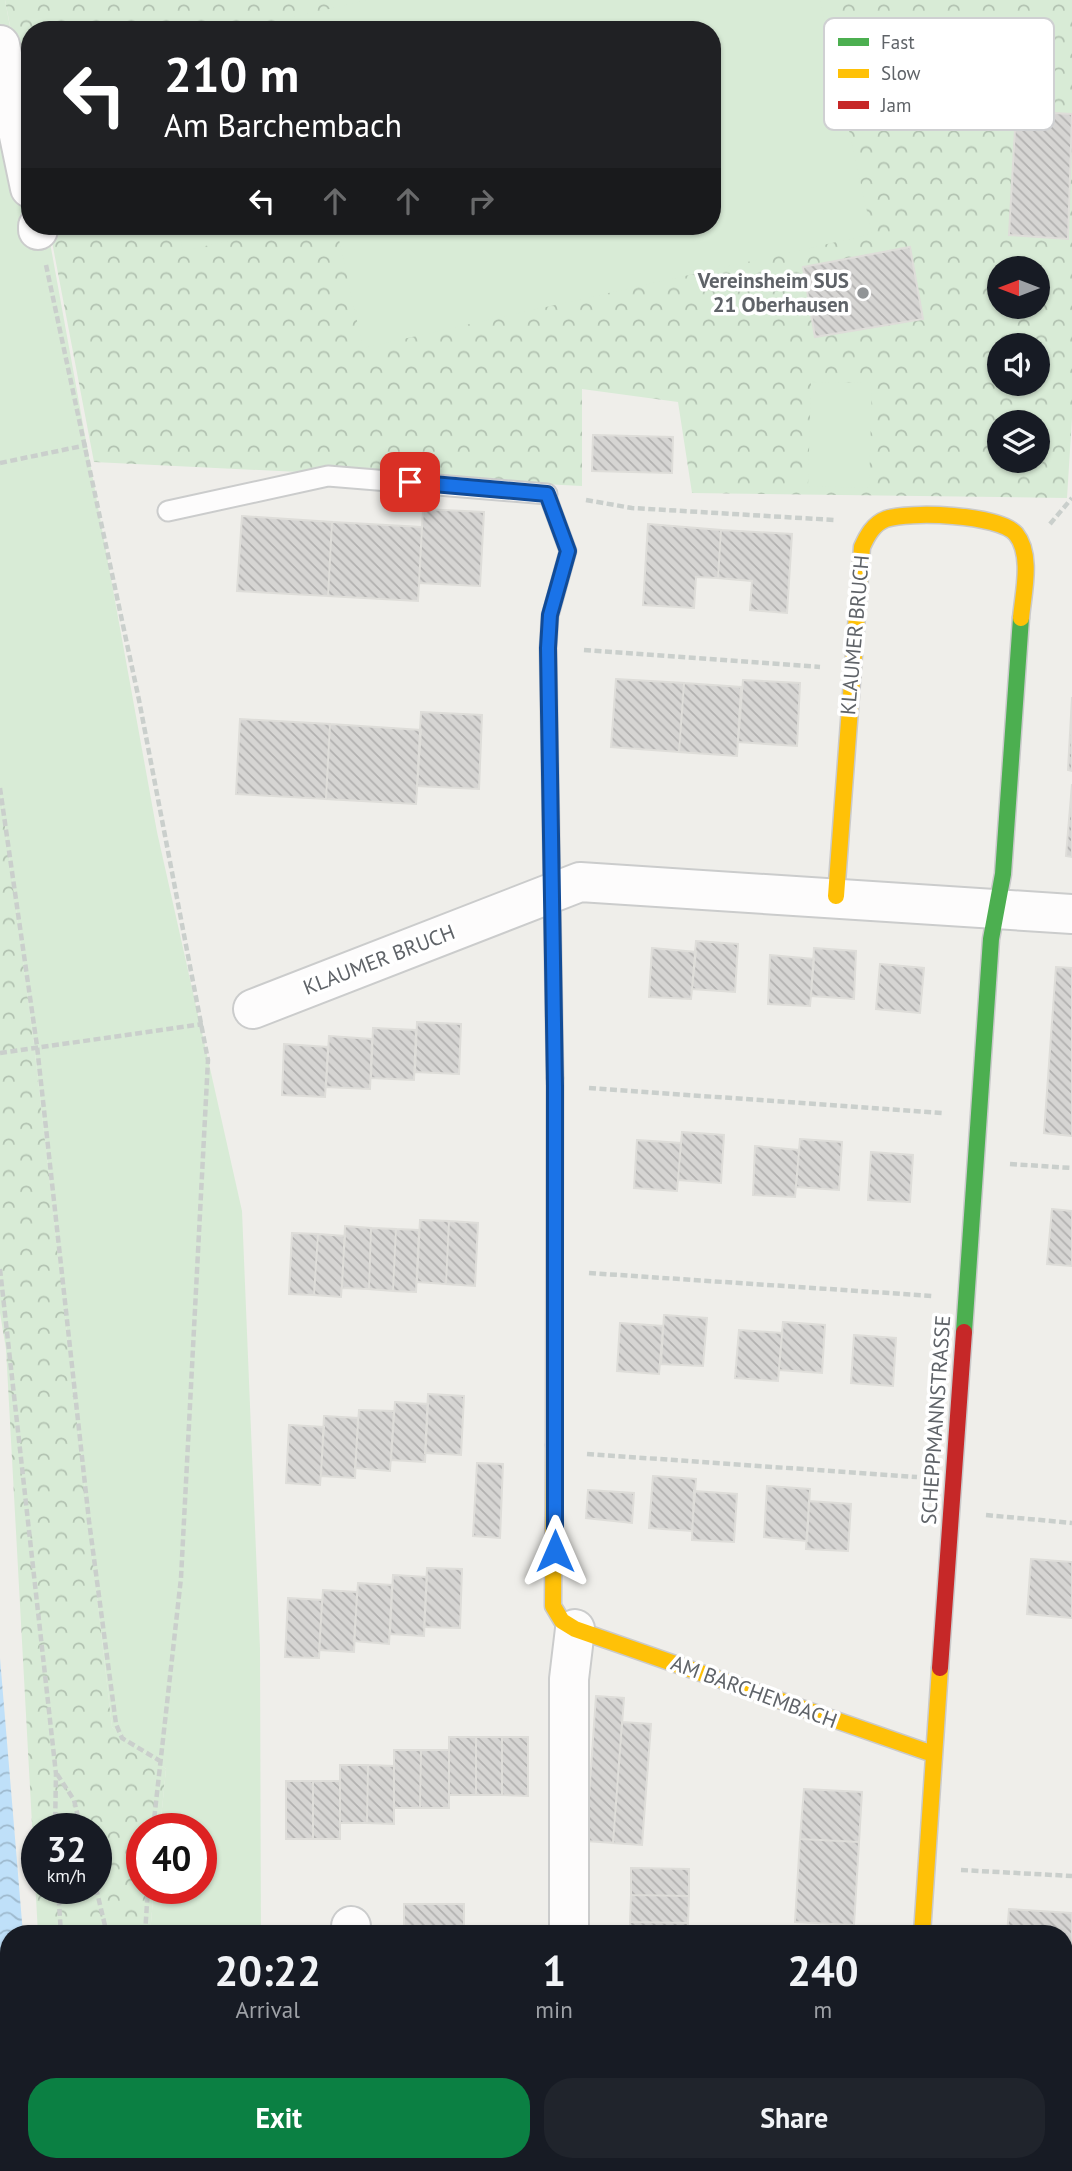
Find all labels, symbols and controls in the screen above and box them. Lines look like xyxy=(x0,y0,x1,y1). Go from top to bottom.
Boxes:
legend xyxy=(824,18,1054,130)
text: Fast xyxy=(881,30,915,54)
text: 210 m xyxy=(164,42,299,106)
icon: left xyxy=(49,49,140,140)
text: Slow xyxy=(881,61,921,85)
text: Jam xyxy=(880,93,911,117)
text: Am Barchembach xyxy=(164,104,402,146)
icon: left xyxy=(243,182,281,220)
icon: ahead xyxy=(316,182,354,220)
icon: ahead xyxy=(389,182,427,220)
icon: right xyxy=(462,182,500,220)
north arrow xyxy=(987,256,1050,318)
map controls xyxy=(987,256,1050,473)
place label: Vereinsheim SUS 21 Oberhausen xyxy=(697,267,849,318)
marker: Vereinsheim SUS 21 Oberhausen xyxy=(855,285,871,301)
button: sound xyxy=(987,333,1050,396)
button: layers xyxy=(987,410,1050,473)
pin xyxy=(380,452,440,512)
icon: arrive xyxy=(391,463,429,501)
street label: KLAUMER BRUCH xyxy=(834,554,875,716)
street label: KLAUMER BRUCH xyxy=(299,918,458,1001)
street label: SCHEPPMANNSTRASSE xyxy=(915,1314,956,1526)
position arrow xyxy=(518,1514,592,1588)
street label: AM BARCHEMBACH xyxy=(667,1649,841,1734)
speed limit sign: 40 xyxy=(126,1813,217,1904)
text: 32 xyxy=(47,1826,86,1872)
text: km/h xyxy=(47,1864,86,1887)
text: 20:22 xyxy=(214,1943,321,1998)
text: 1 xyxy=(542,1943,566,1998)
text: 240 xyxy=(787,1943,859,1998)
text: Arrival xyxy=(235,1995,300,2024)
text: min xyxy=(535,1995,573,2024)
text: m xyxy=(814,1995,832,2024)
button: Exit xyxy=(28,2078,530,2158)
button: Share xyxy=(544,2078,1045,2158)

